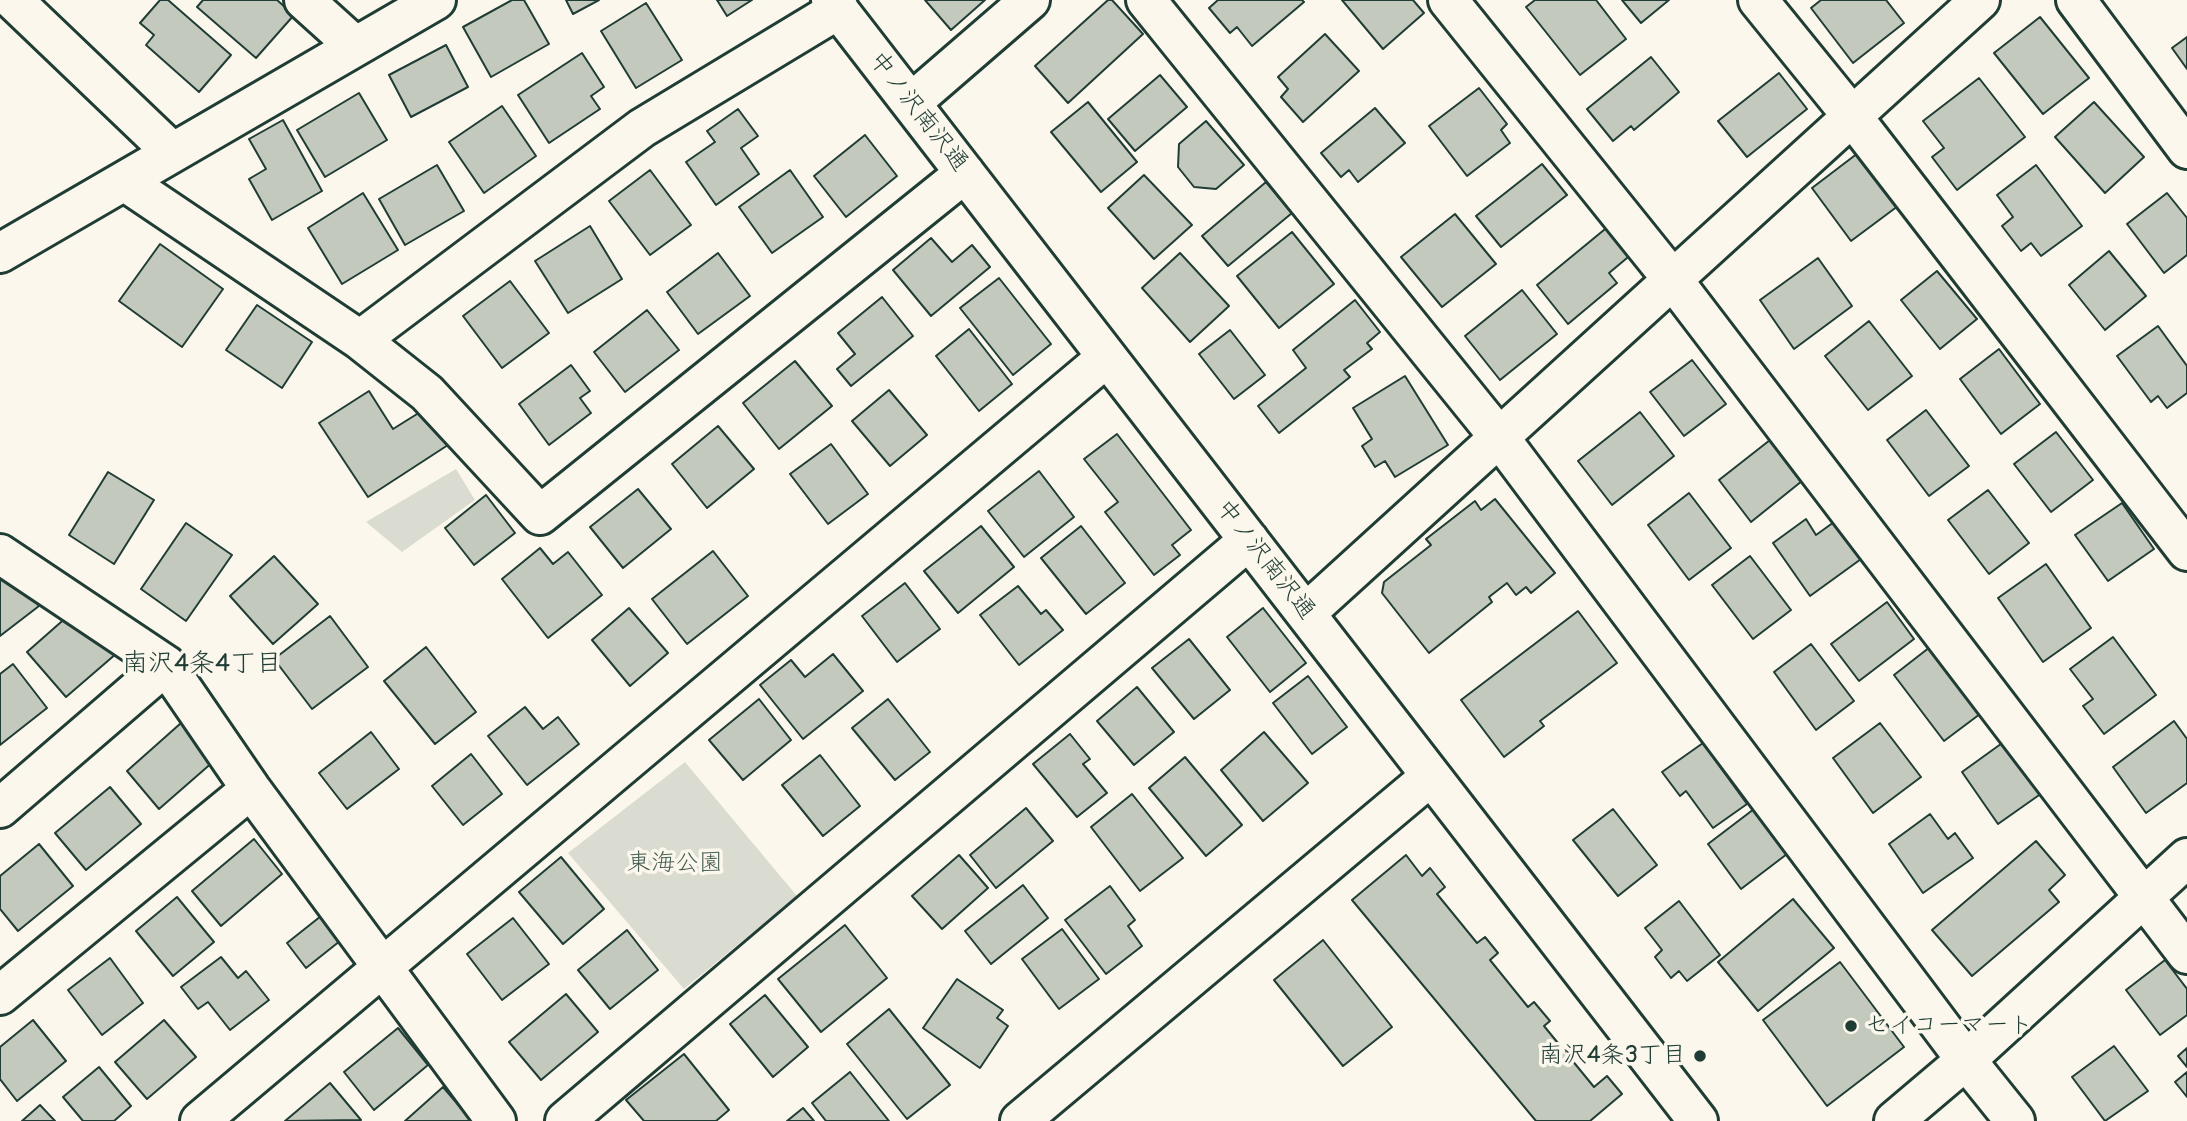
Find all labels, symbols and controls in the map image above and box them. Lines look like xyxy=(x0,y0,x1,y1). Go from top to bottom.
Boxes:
street label: 中ノ沢南沢通 xyxy=(862,46,974,178)
street label: 中ノ沢南沢通 xyxy=(1209,494,1321,626)
district label: 南沢4条4丁目 xyxy=(122,648,282,680)
park label: 東海公園 xyxy=(627,850,723,878)
place label: セイコーマート xyxy=(1865,1012,2033,1040)
marker: セイコーマート xyxy=(1843,1018,1859,1034)
place label: 南沢4条3丁目 xyxy=(1539,1042,1686,1070)
marker: 南沢4条3丁目 xyxy=(1692,1048,1708,1064)

